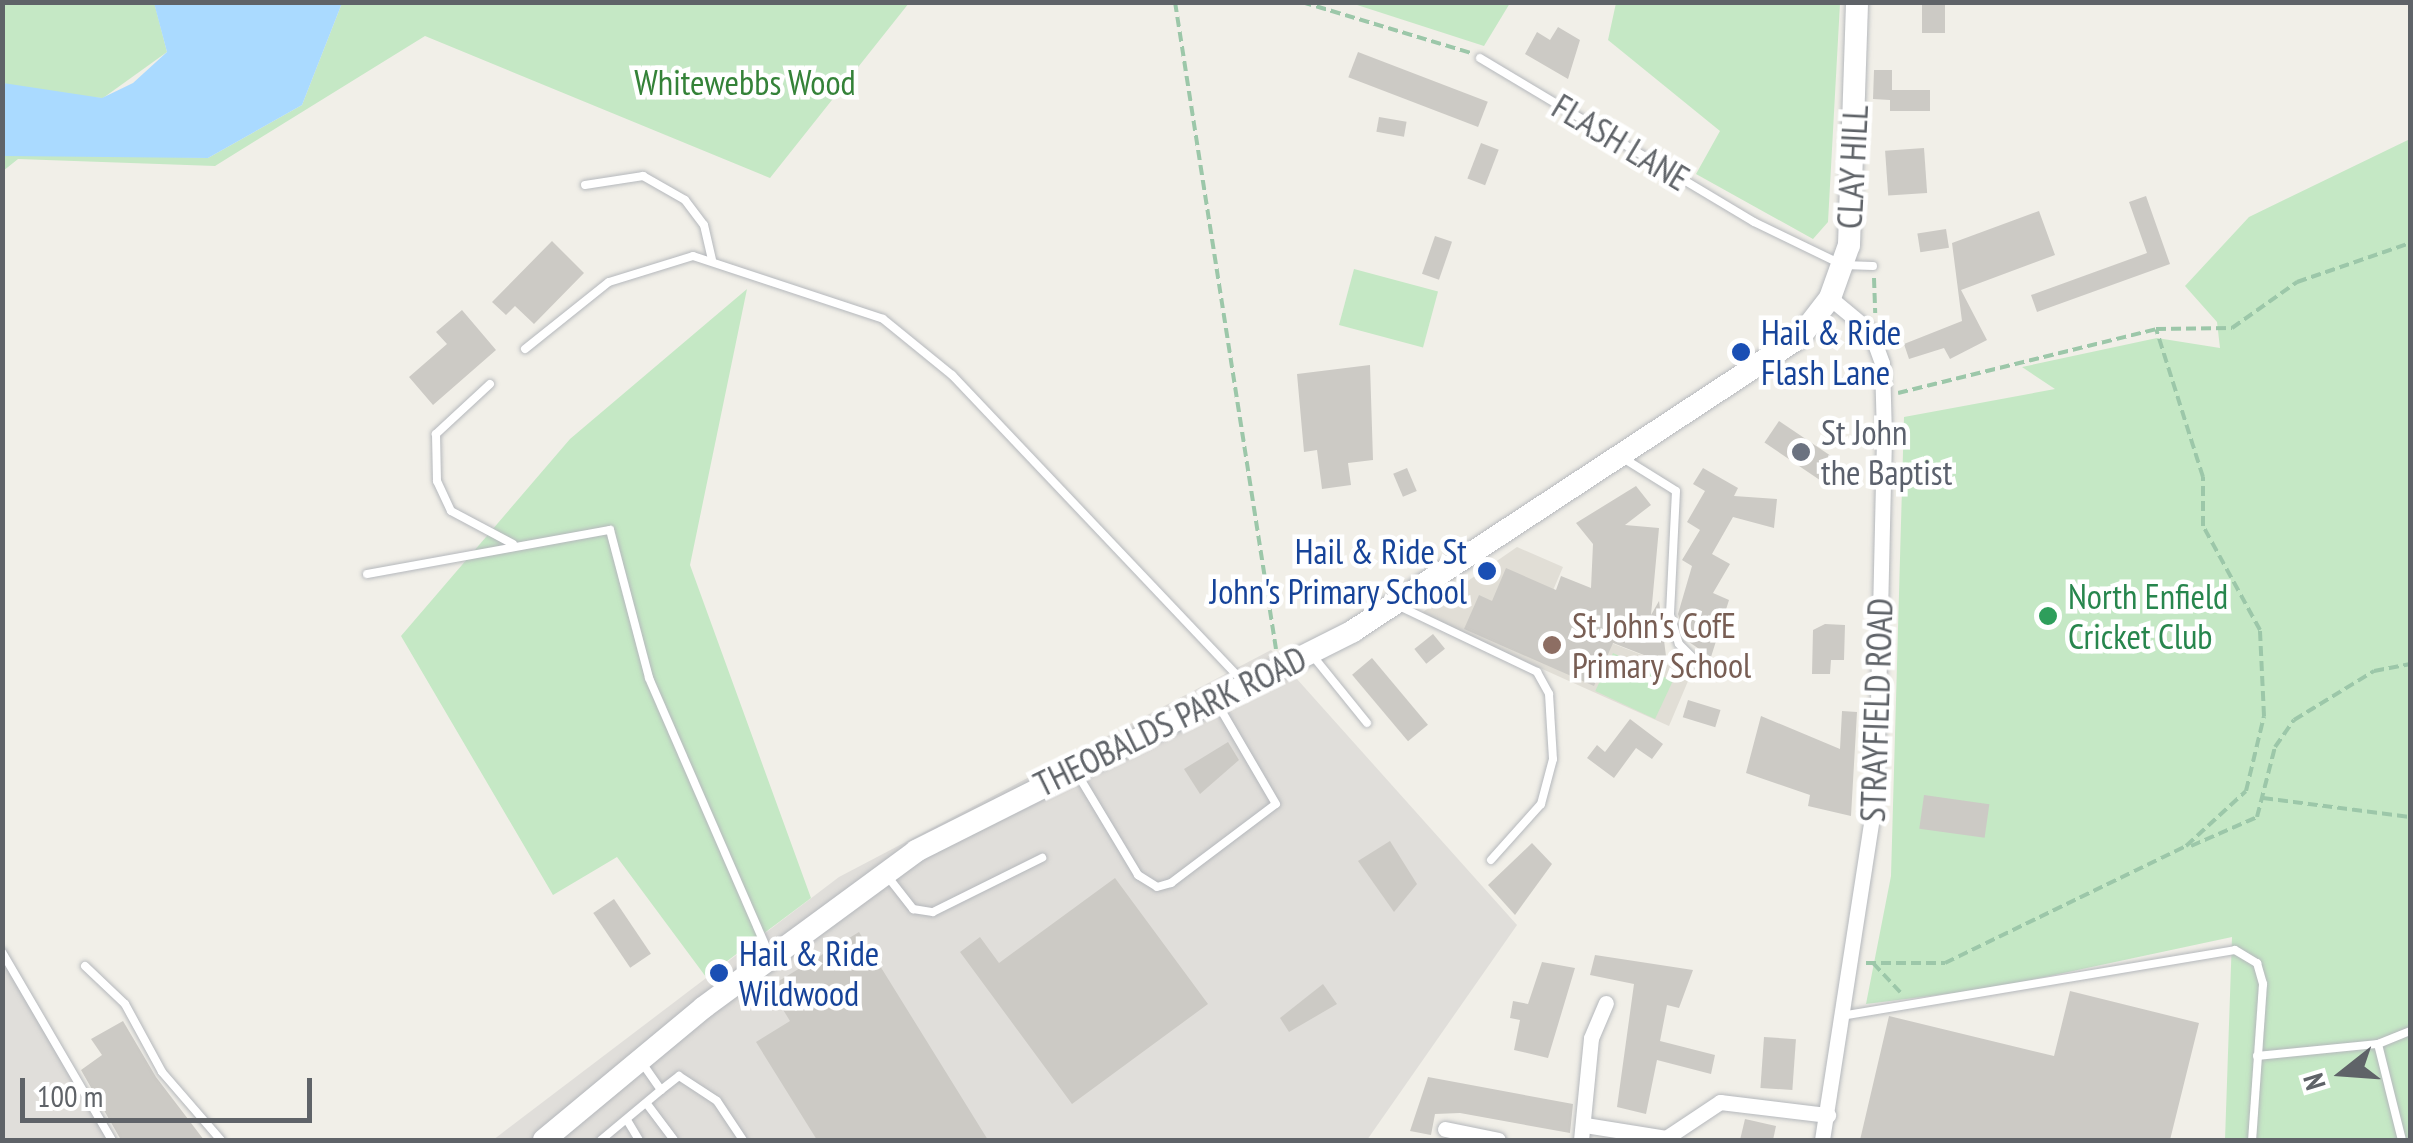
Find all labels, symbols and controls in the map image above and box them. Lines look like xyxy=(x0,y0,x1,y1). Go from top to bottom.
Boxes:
park label: Whitewebbs Wood xyxy=(634,61,856,103)
street label: FLASH LANE xyxy=(1545,85,1697,199)
street label: CLAY HILL xyxy=(1828,104,1876,230)
place label: Hail & Ride Flash Lane xyxy=(1761,311,1901,393)
marker: Hail & Ride Flash Lane xyxy=(1730,341,1752,363)
place label: St John the Baptist xyxy=(1821,411,1952,493)
marker: St John the Baptist xyxy=(1790,441,1812,463)
place label: Hail & Ride St John's Primary School xyxy=(1209,530,1467,612)
marker: Hail & Ride St John's Primary School xyxy=(1476,560,1498,582)
place label: North Enfield Cricket Club xyxy=(2068,575,2228,657)
street label: STRAYFIELD ROAD xyxy=(1851,597,1901,823)
place label: St John's CofE Primary School xyxy=(1572,604,1752,686)
marker: North Enfield Cricket Club xyxy=(2037,605,2059,627)
marker: St John's CofE Primary School xyxy=(1541,634,1563,656)
street label: THEOBALDS PARK ROAD xyxy=(1027,637,1313,805)
place label: Hail & Ride Wildwood xyxy=(739,932,879,1014)
marker: Hail & Ride Wildwood xyxy=(708,962,730,984)
north arrow xyxy=(2293,1023,2393,1123)
scale bar xyxy=(25,1058,318,1120)
text: N xyxy=(2294,1069,2334,1095)
text: 100 m xyxy=(37,1076,103,1115)

